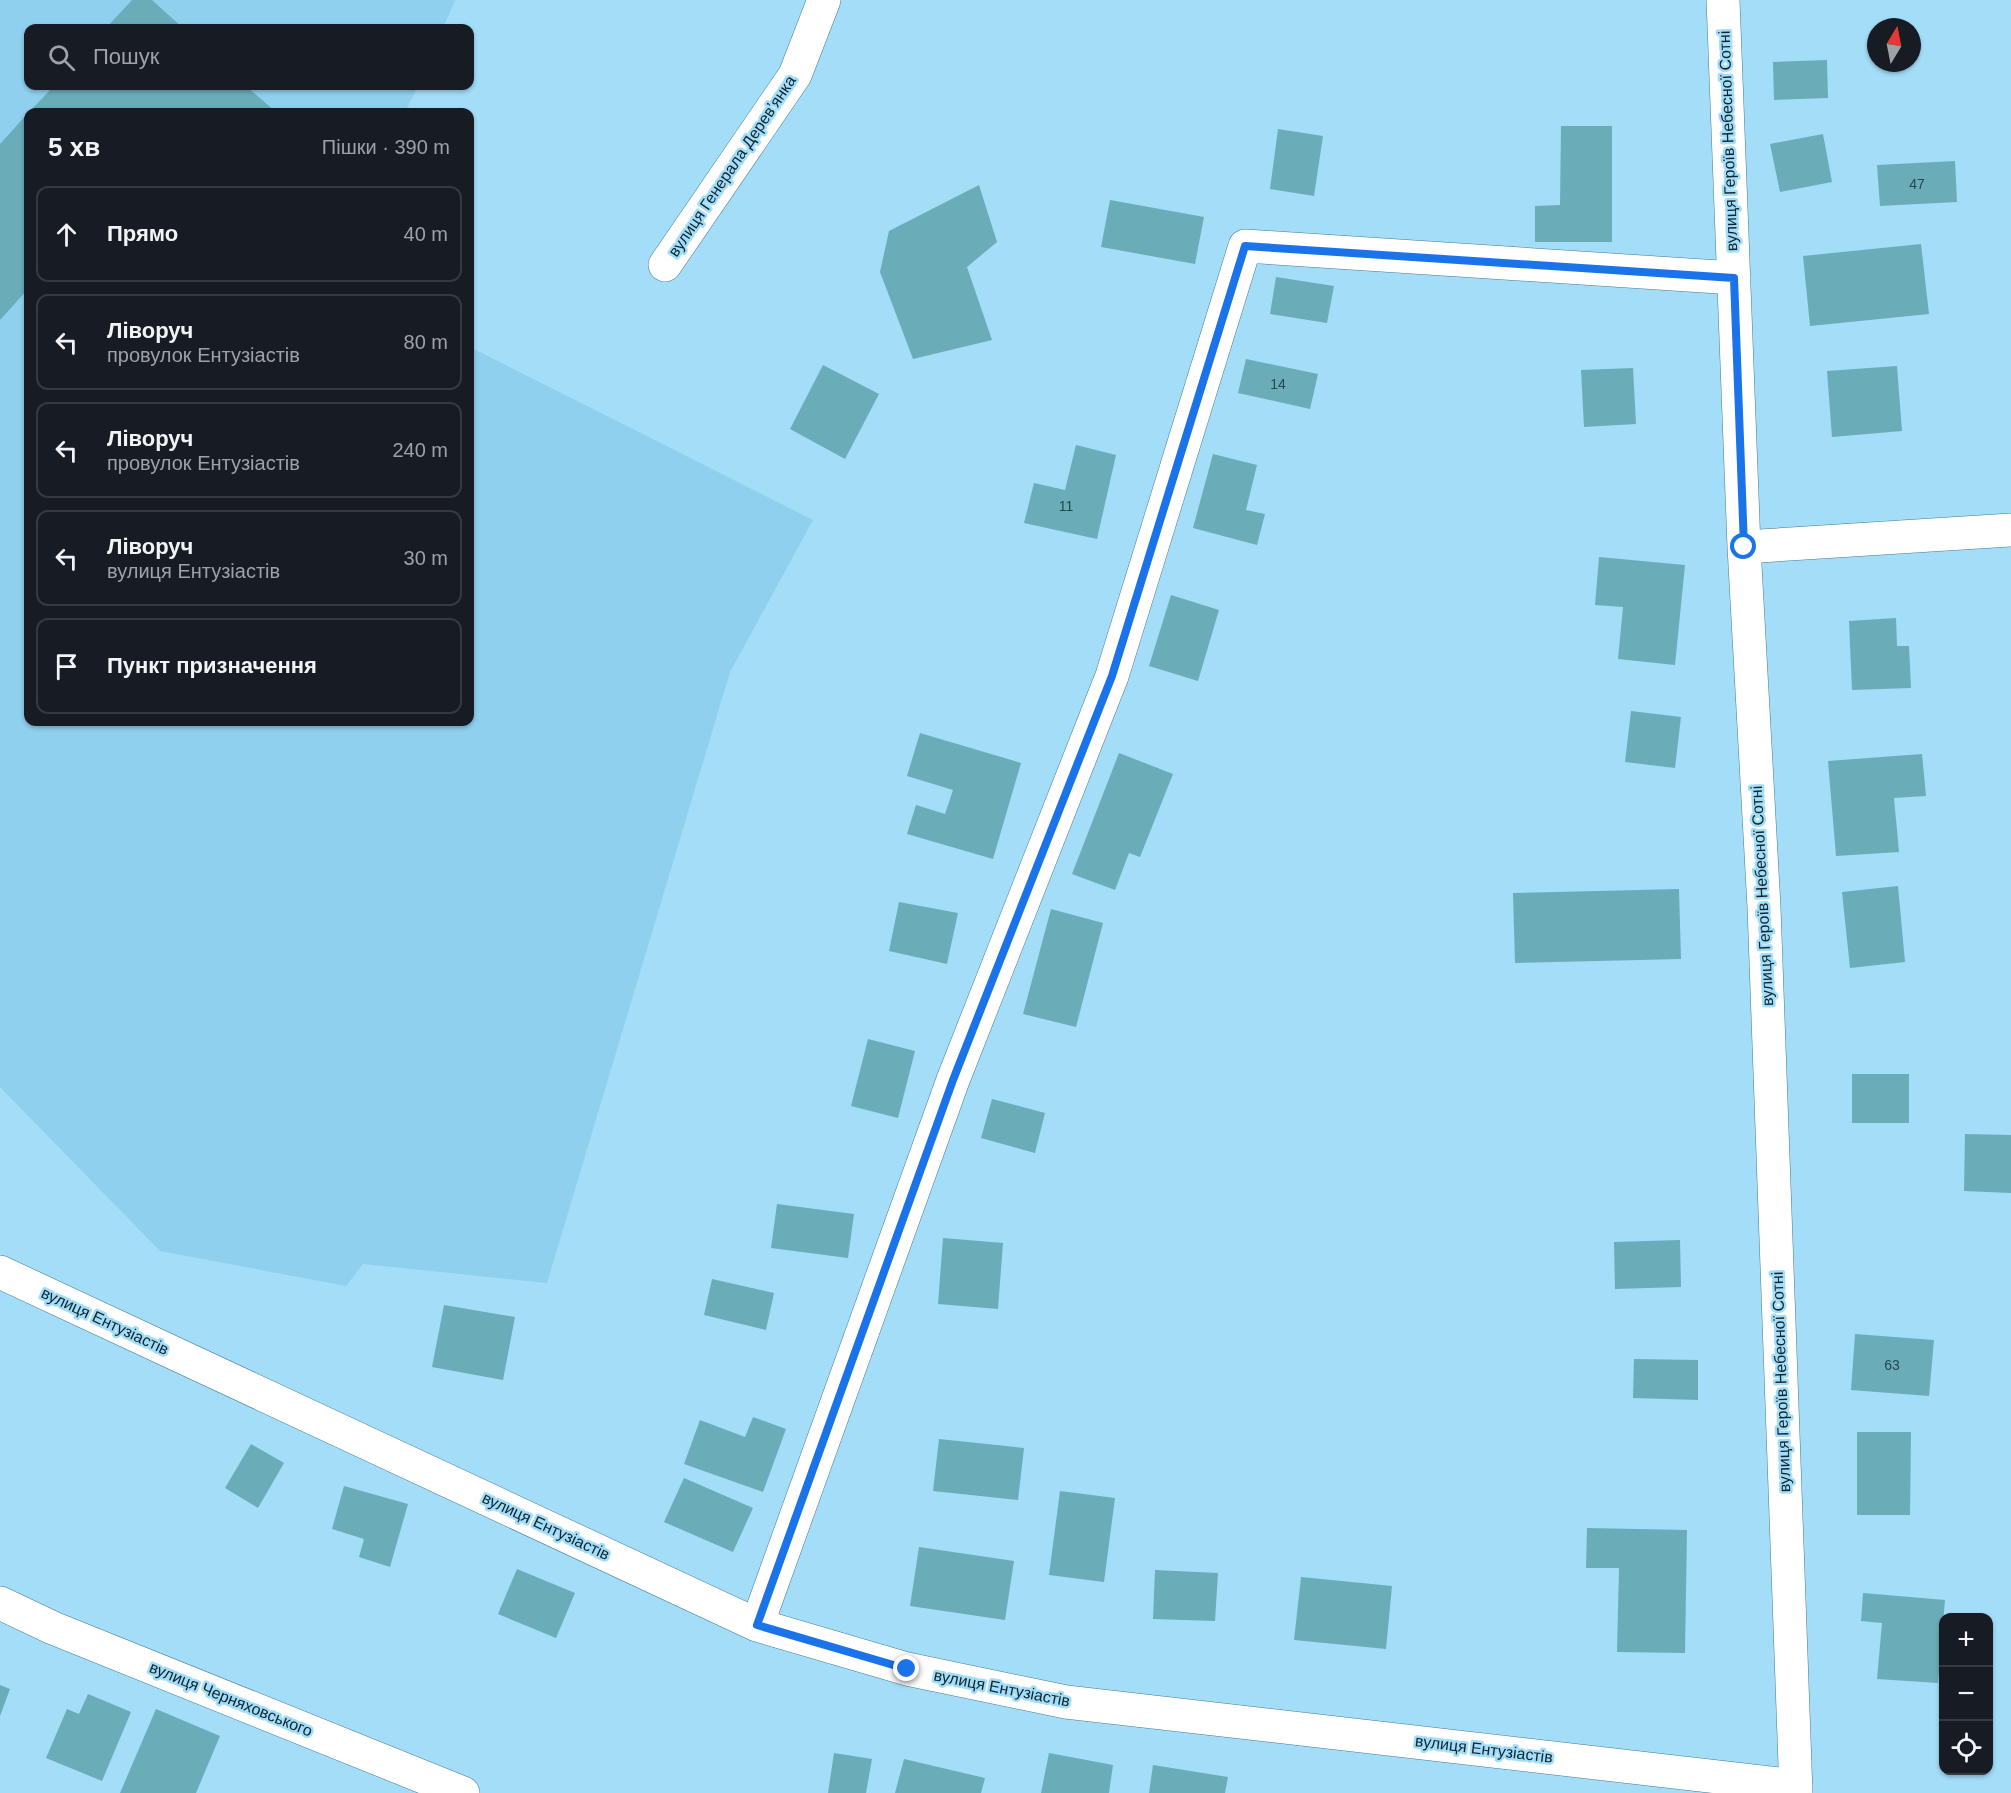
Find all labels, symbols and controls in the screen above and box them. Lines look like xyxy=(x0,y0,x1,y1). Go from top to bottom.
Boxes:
north arrow xyxy=(1867,18,1921,72)
search box xyxy=(24,24,474,90)
street label: вулиця Героїв Небесної Сотні xyxy=(1716,30,1740,252)
icon: search xyxy=(45,41,78,74)
text: Пошук xyxy=(93,44,159,69)
street label: вулиця Генерала Деревʼянка xyxy=(665,72,799,260)
text: 5 хв xyxy=(48,132,100,162)
text: Пішки · 390 m xyxy=(322,136,450,158)
house number: 47 xyxy=(1909,176,1925,192)
icon: ahead xyxy=(50,218,83,251)
text: Прямо xyxy=(107,221,178,246)
text: 40 m xyxy=(404,223,448,245)
text: Ліворуч xyxy=(107,318,193,343)
icon: left xyxy=(50,326,83,359)
text: 80 m xyxy=(404,331,448,353)
text: провулок Ентузіастів xyxy=(107,344,300,366)
house number: 14 xyxy=(1270,376,1286,392)
text: Ліворуч xyxy=(107,426,193,451)
icon: left xyxy=(50,434,83,467)
text: 240 m xyxy=(392,439,448,461)
text: провулок Ентузіастів xyxy=(107,452,300,474)
house number: 11 xyxy=(1059,498,1073,514)
route start xyxy=(1730,533,1756,559)
text: Ліворуч xyxy=(107,534,193,559)
icon: left xyxy=(50,542,83,575)
text: 30 m xyxy=(404,547,448,569)
text: вулиця Ентузіастів xyxy=(107,560,280,582)
icon: arrive xyxy=(50,650,83,683)
text: Пункт призначення xyxy=(107,653,317,678)
street label: вулиця Героїв Небесної Сотні xyxy=(1748,785,1776,1007)
street label: вулиця Героїв Небесної Сотні xyxy=(1769,1271,1793,1493)
street label: вулиця Ентузіастів xyxy=(39,1284,171,1358)
house number: 63 xyxy=(1884,1357,1900,1373)
street label: вулиця Ентузіастів xyxy=(480,1489,612,1563)
map controls xyxy=(1939,1613,1993,1775)
button: + xyxy=(1939,1613,1993,1667)
route end xyxy=(893,1655,919,1681)
street label: вулиця Черняховського xyxy=(147,1659,315,1740)
street label: вулиця Ентузіастів xyxy=(932,1666,1072,1710)
button: − xyxy=(1939,1667,1993,1721)
button: locate xyxy=(1939,1721,1993,1775)
street label: вулиця Ентузіастів xyxy=(1414,1732,1554,1766)

